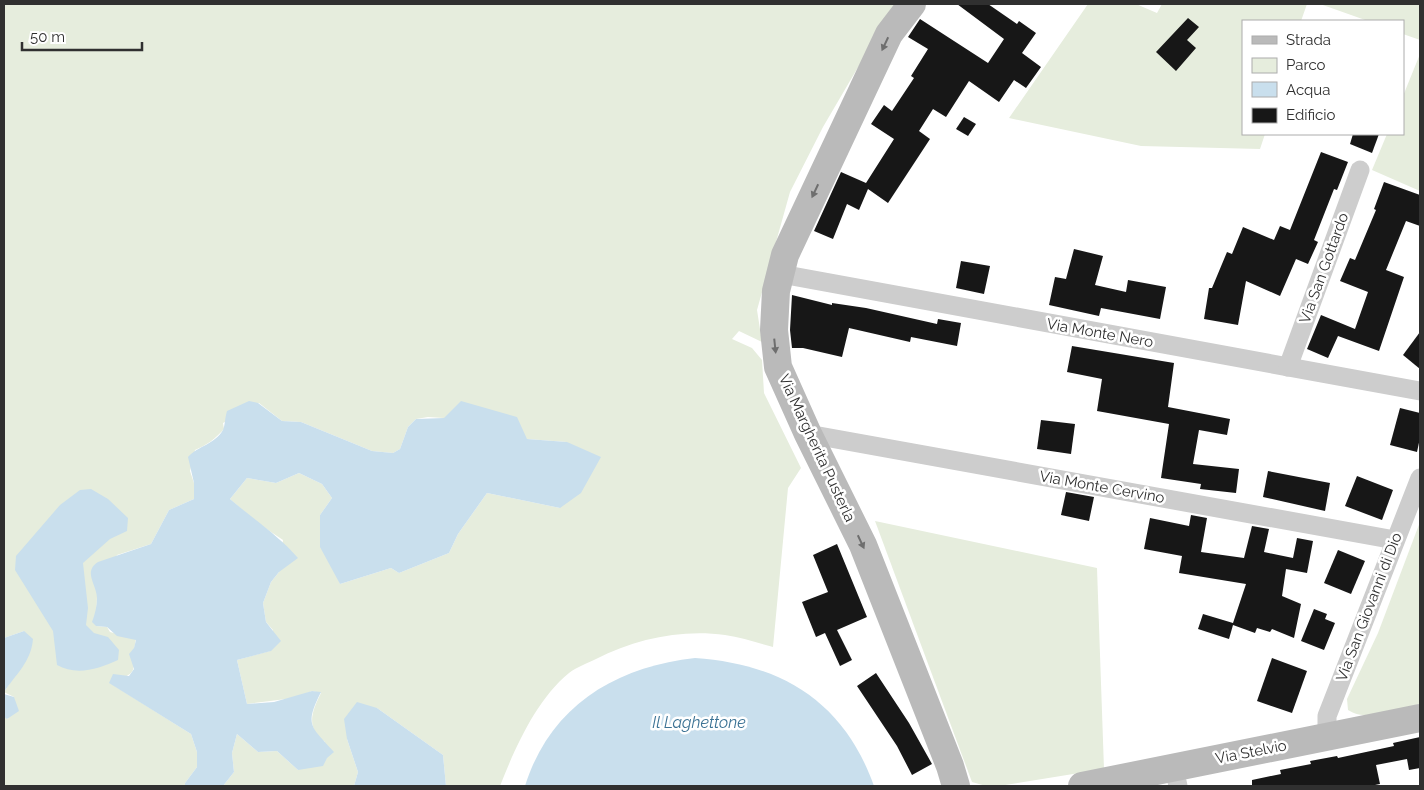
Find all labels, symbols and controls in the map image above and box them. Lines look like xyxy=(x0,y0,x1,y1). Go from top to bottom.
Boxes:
scale bar xyxy=(22,20,142,52)
legend xyxy=(1242,20,1404,135)
text: 50 m xyxy=(30,28,65,46)
text: Strada xyxy=(1286,31,1331,49)
one-way arrow xyxy=(881,37,889,51)
text: Parco xyxy=(1286,56,1326,74)
text: Acqua xyxy=(1286,81,1330,99)
text: Edificio xyxy=(1286,106,1336,124)
one-way arrow xyxy=(811,184,819,198)
street label: Via San Gottardo xyxy=(1296,210,1352,326)
street label: Via Monte Nero xyxy=(1045,315,1155,351)
one-way arrow xyxy=(771,338,779,354)
street label: Via Margherita Pusterla xyxy=(775,371,859,525)
street label: Via Monte Cervino xyxy=(1038,467,1166,507)
street label: Via San Giovanni di Dio xyxy=(1332,530,1406,684)
one-way arrow xyxy=(857,535,865,549)
water label: Il Laghettone xyxy=(652,713,746,732)
street label: Via Stelvio xyxy=(1214,736,1288,768)

